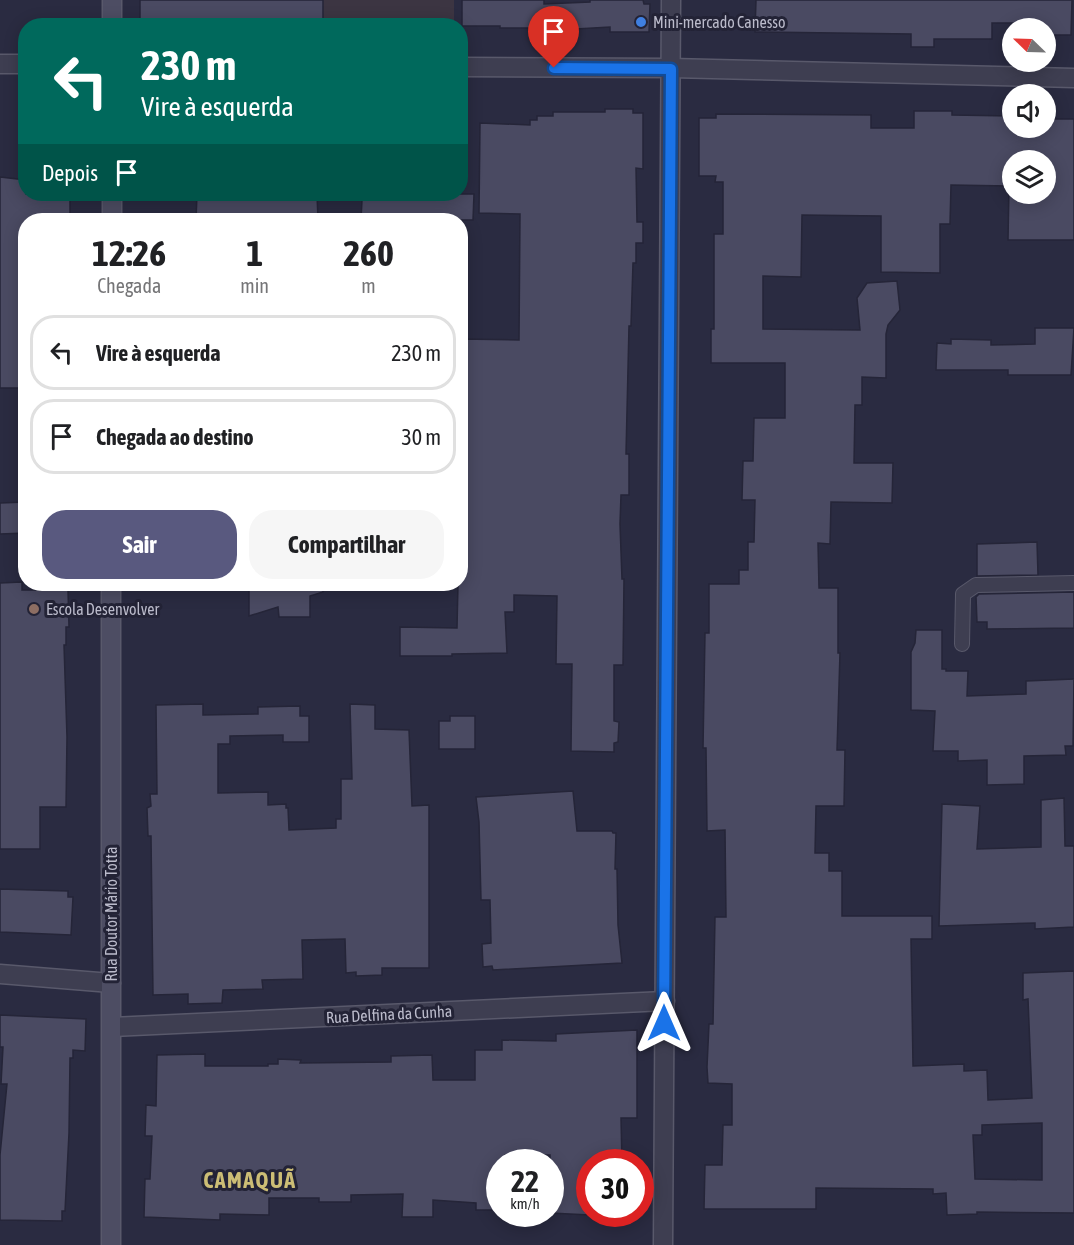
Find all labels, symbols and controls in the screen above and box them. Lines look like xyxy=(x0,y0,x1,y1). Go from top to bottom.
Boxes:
pin xyxy=(528,6,579,68)
place label: Mini-mercado Canesso xyxy=(653,13,785,31)
icon: arrive xyxy=(537,15,570,48)
marker: Mini-mercado Canesso xyxy=(634,15,648,29)
north arrow xyxy=(1002,18,1056,72)
map controls xyxy=(1002,18,1056,204)
text: 230 m xyxy=(141,41,236,89)
icon: left xyxy=(42,42,120,120)
button: sound xyxy=(1002,84,1056,138)
text: Vire à esquerda xyxy=(141,91,294,122)
button: layers xyxy=(1002,150,1056,204)
icon: arrive xyxy=(110,156,143,189)
text: Depois xyxy=(42,160,98,186)
text: 12:26 xyxy=(92,232,166,274)
text: 1 xyxy=(246,232,263,274)
text: 260 xyxy=(343,232,394,274)
text: Chegada xyxy=(97,274,161,297)
text: min xyxy=(240,274,269,297)
text: m xyxy=(361,274,376,297)
icon: left xyxy=(45,336,78,369)
text: Vire à esquerda xyxy=(96,340,221,366)
text: 230 m xyxy=(391,340,441,366)
icon: arrive xyxy=(45,420,78,453)
text: Chegada ao destino xyxy=(96,424,254,450)
text: 30 m xyxy=(401,424,441,450)
button: Sair xyxy=(42,510,237,579)
button: Compartilhar xyxy=(249,510,444,579)
place label: Escola Desenvolver xyxy=(46,600,159,618)
marker: Escola Desenvolver xyxy=(27,602,41,616)
street label: Rua Doutor Mário Totta xyxy=(102,847,120,981)
position arrow xyxy=(632,991,696,1055)
street label: Rua Delfina da Cunha xyxy=(325,1002,453,1026)
speed limit sign: 30 xyxy=(576,1149,654,1227)
text: 22 xyxy=(511,1164,539,1198)
district label: CAMAQUÃ xyxy=(203,1167,297,1193)
text: km/h xyxy=(510,1195,540,1212)

